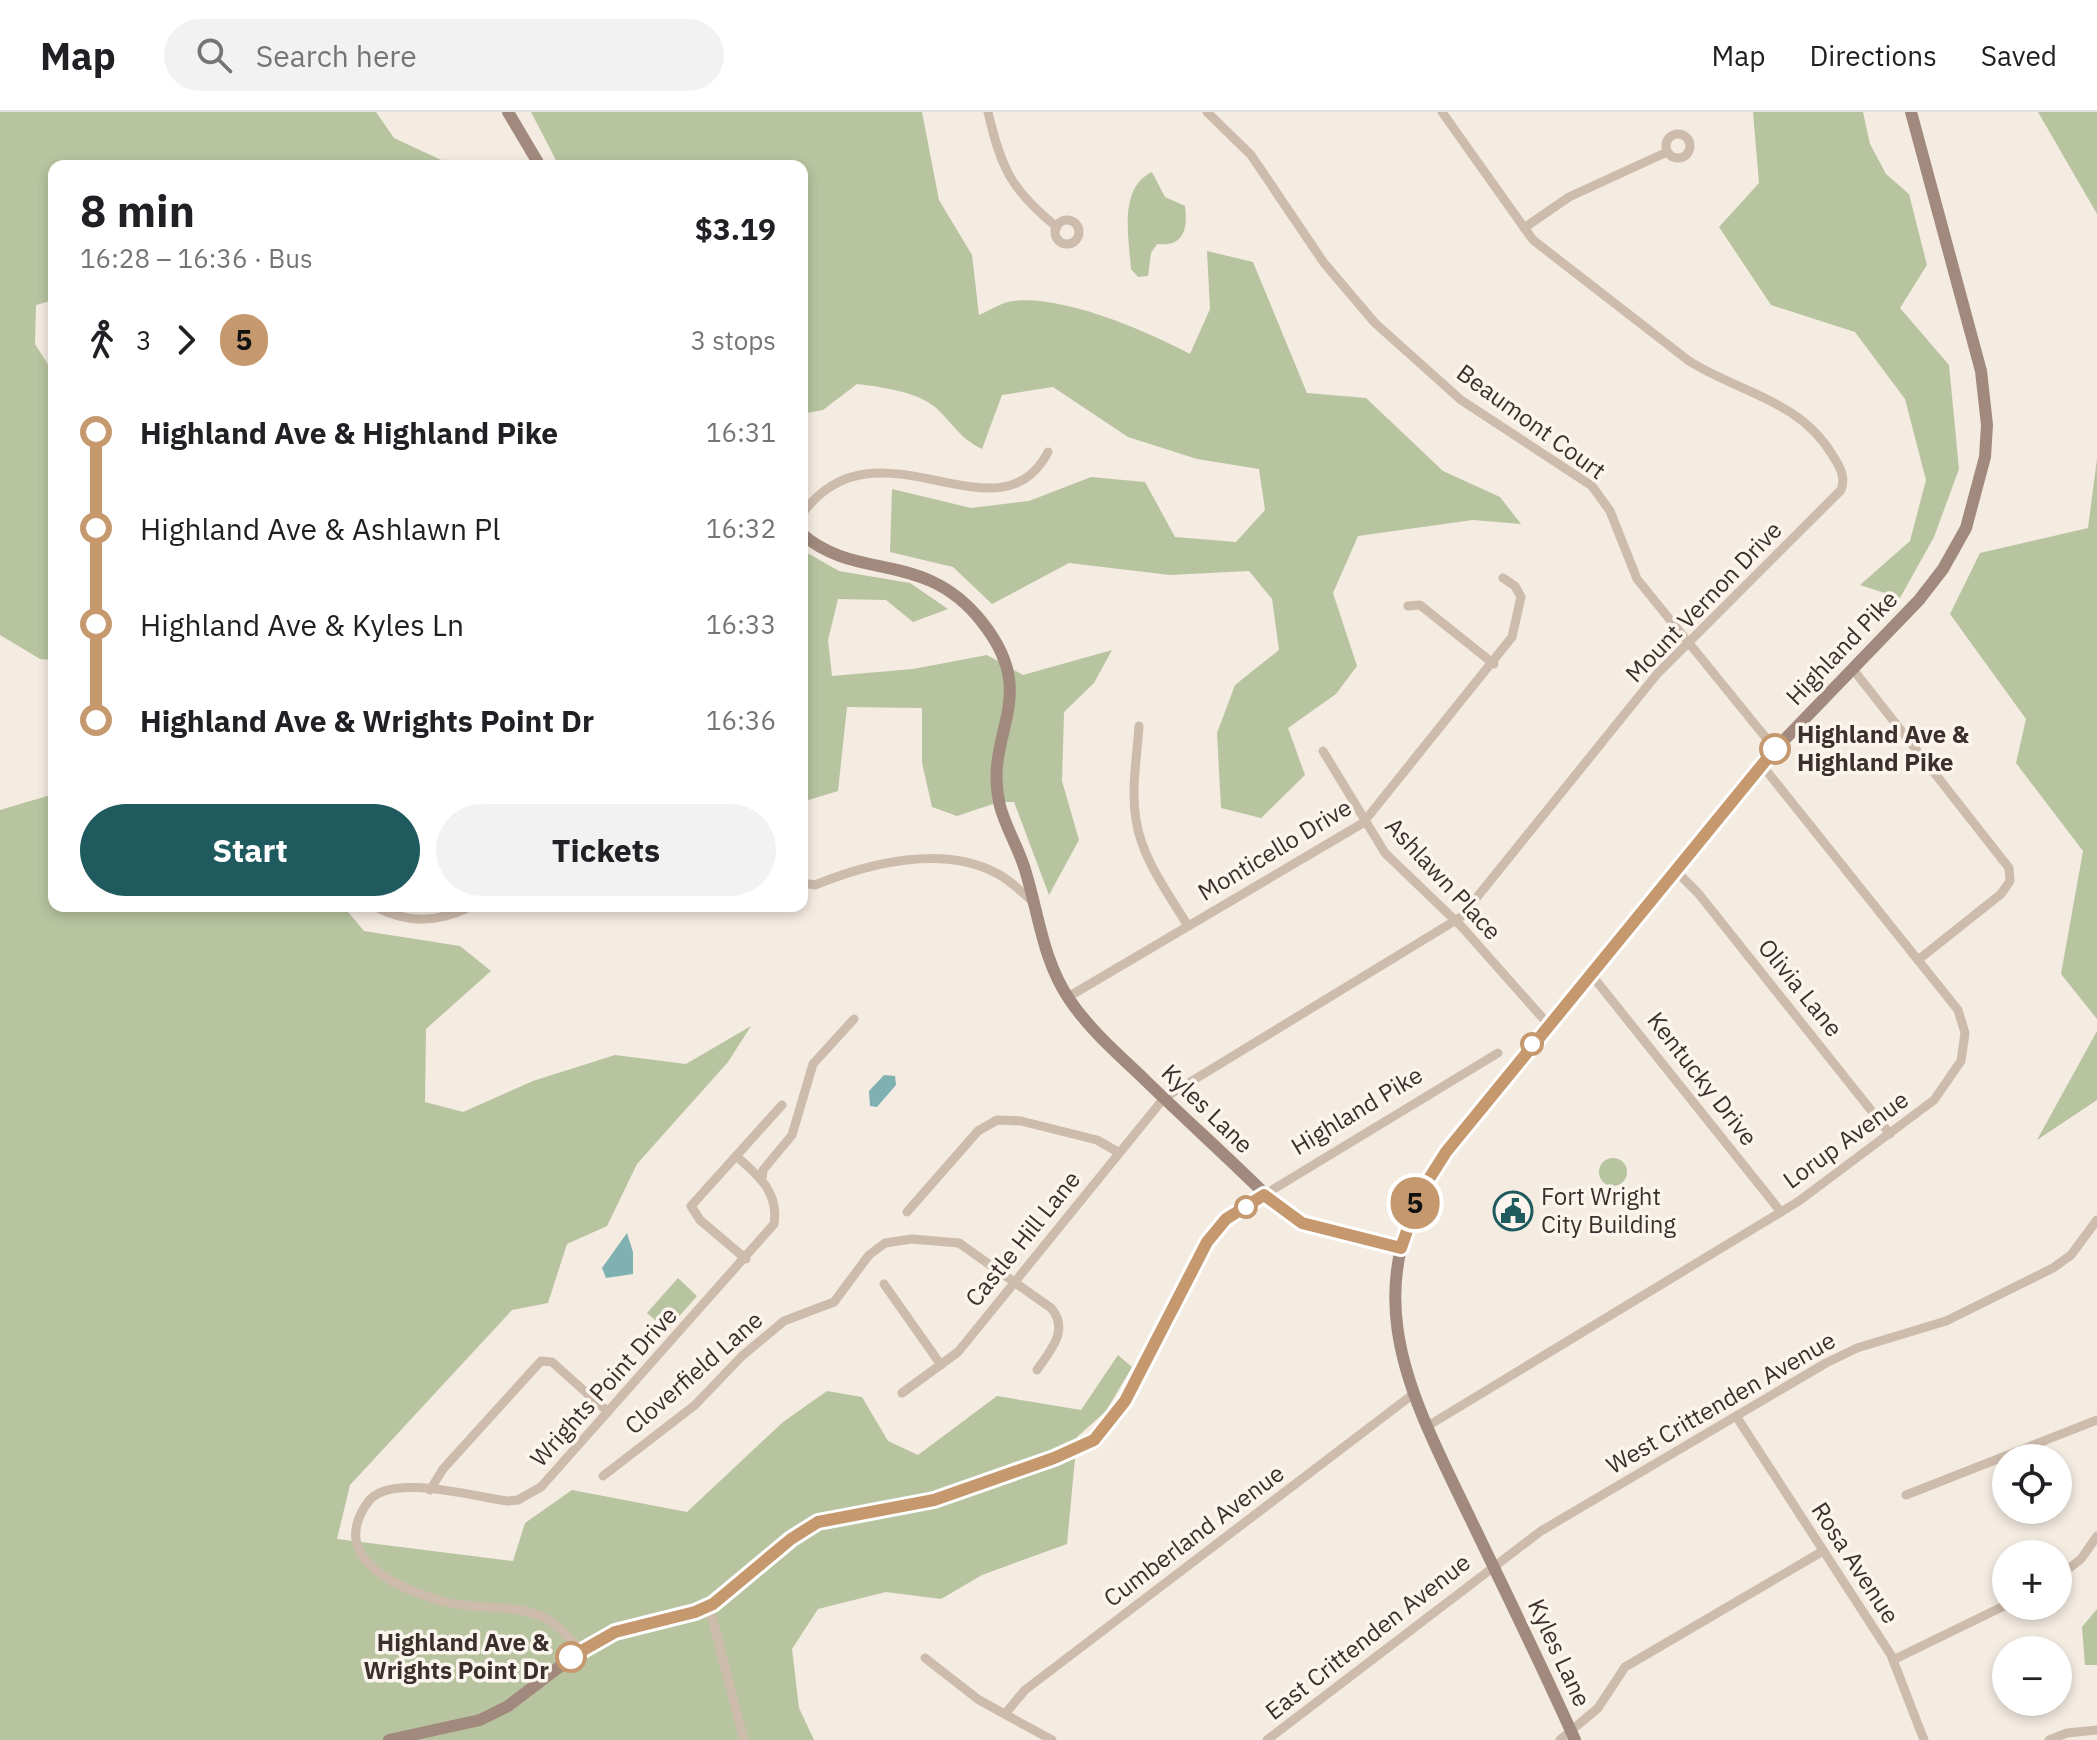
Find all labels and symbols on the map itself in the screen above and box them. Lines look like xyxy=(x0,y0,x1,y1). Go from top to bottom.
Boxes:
street label: Beaumont Court xyxy=(1451,356,1612,486)
street label: Mount Vernon Drive xyxy=(1618,514,1789,689)
street label: Highland Pike xyxy=(1778,583,1904,712)
place label: Highland Ave & Highland Pike xyxy=(1797,718,1970,778)
marker: Highland Ave & Highland Pike xyxy=(1760,734,1790,764)
street label: Monticello Drive xyxy=(1192,791,1357,908)
street label: Ashlawn Place xyxy=(1379,810,1509,947)
street label: Olivia Lane xyxy=(1751,932,1850,1043)
street label: Kentucky Drive xyxy=(1640,1005,1765,1152)
unlabelled marker xyxy=(1521,1033,1543,1055)
street label: Kyles Lane xyxy=(1155,1057,1260,1160)
street label: Highland Pike xyxy=(1285,1058,1428,1162)
street label: Lorup Avenue xyxy=(1776,1083,1914,1195)
street label: Castle Hill Lane xyxy=(957,1164,1087,1313)
line badge: 5 xyxy=(1389,1177,1441,1229)
place label: Fort Wright City Building xyxy=(1541,1180,1676,1240)
public building icon: Fort Wright City Building xyxy=(1492,1190,1534,1232)
unlabelled marker xyxy=(1235,1196,1257,1218)
street label: Wrights Point Drive xyxy=(523,1299,684,1473)
street label: Cloverfield Lane xyxy=(618,1303,769,1441)
street label: West Crittenden Avenue xyxy=(1600,1323,1841,1481)
street label: Cumberland Avenue xyxy=(1097,1457,1290,1614)
street label: Rosa Avenue xyxy=(1805,1496,1907,1629)
street label: East Crittenden Avenue xyxy=(1258,1546,1477,1726)
street label: Kyles Lane xyxy=(1521,1593,1599,1712)
place label: Highland Ave & Wrights Point Dr xyxy=(364,1626,550,1686)
marker: Highland Ave & Wrights Point Dr xyxy=(556,1642,586,1672)

